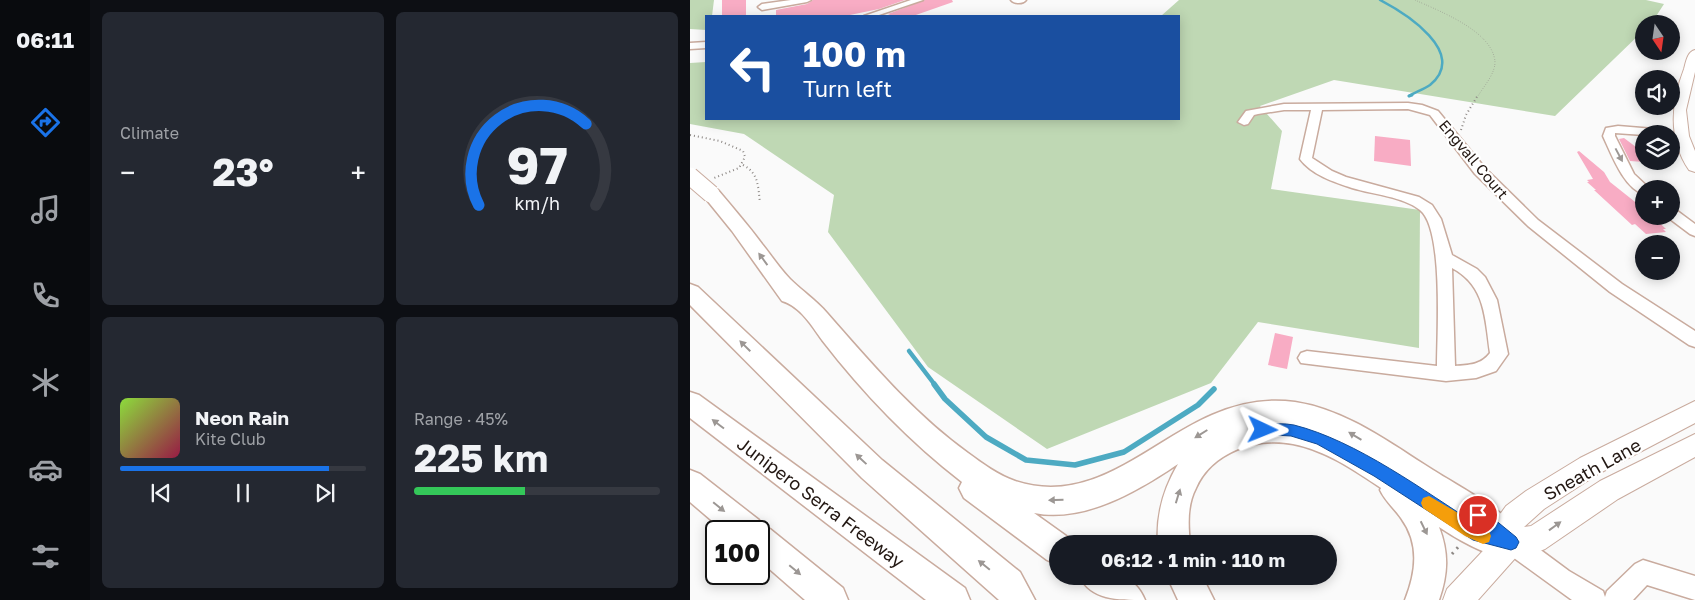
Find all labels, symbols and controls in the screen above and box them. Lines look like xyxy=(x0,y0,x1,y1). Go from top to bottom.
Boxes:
north arrow xyxy=(1635,15,1680,60)
map controls xyxy=(1635,15,1680,280)
text: 06:11 xyxy=(16,26,74,53)
text: 100 m xyxy=(803,33,906,75)
icon: left xyxy=(720,35,785,100)
button: sound xyxy=(1635,70,1680,115)
text: Turn left xyxy=(803,75,892,102)
icon: directions xyxy=(28,105,63,140)
street label: Engvall Court xyxy=(1436,116,1512,202)
text: Climate xyxy=(120,123,179,143)
button: layers xyxy=(1635,125,1680,170)
text: 97 xyxy=(506,133,568,195)
one-way arrow xyxy=(1615,148,1623,162)
text: 23° xyxy=(212,149,274,194)
text: − xyxy=(120,156,135,189)
text: + xyxy=(351,156,366,189)
button: + xyxy=(1635,180,1680,225)
icon: music xyxy=(28,192,63,227)
text: km/h xyxy=(514,192,560,214)
button: − xyxy=(1635,235,1680,280)
one-way arrow xyxy=(758,252,768,266)
icon: phone xyxy=(28,278,63,313)
one-way arrow xyxy=(739,340,751,352)
icon: climate xyxy=(28,365,63,400)
position arrow xyxy=(1236,403,1288,455)
text: Neon Rain xyxy=(195,406,289,429)
text: Range · 45% xyxy=(414,409,508,429)
one-way arrow xyxy=(712,418,725,429)
text: Kite Club xyxy=(195,429,266,449)
one-way arrow xyxy=(1195,429,1208,438)
street label: Junipero Serra Freeway xyxy=(733,432,909,572)
one-way arrow xyxy=(1348,432,1361,441)
street label: Sneath Lane xyxy=(1539,433,1645,505)
text: 225 km xyxy=(414,435,548,480)
icon: car xyxy=(28,452,63,487)
one-way arrow xyxy=(856,453,868,465)
icon: previous xyxy=(147,479,175,507)
icon: pause xyxy=(229,479,257,507)
icon: next xyxy=(311,479,339,507)
one-way arrow xyxy=(1175,488,1183,503)
pin xyxy=(1457,494,1499,536)
one-way arrow xyxy=(1047,496,1063,504)
icon: arrive xyxy=(1464,501,1492,529)
one-way arrow xyxy=(712,502,725,513)
speed limit sign: 100 xyxy=(705,520,770,585)
one-way arrow xyxy=(1420,521,1428,535)
one-way arrow xyxy=(1548,521,1562,531)
icon: filters xyxy=(28,539,63,574)
text: 06:12 · 1 min · 110 m xyxy=(1101,548,1285,571)
one-way arrow xyxy=(978,560,991,571)
one-way arrow xyxy=(788,564,800,576)

